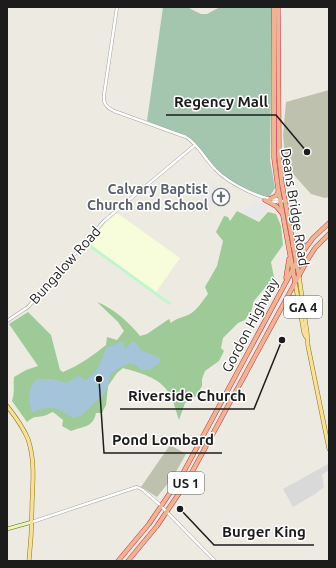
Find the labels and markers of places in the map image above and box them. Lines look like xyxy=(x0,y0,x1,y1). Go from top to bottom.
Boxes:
callout: Regency Mall xyxy=(166,88,276,115)
place label: Calvary Baptist Church and School xyxy=(87,181,208,213)
church icon: Calvary Baptist Church and School xyxy=(211,187,231,207)
callout: Riverside Church xyxy=(120,382,254,409)
callout: Pond Lombard xyxy=(104,426,222,453)
callout: Burger King xyxy=(214,518,314,545)

